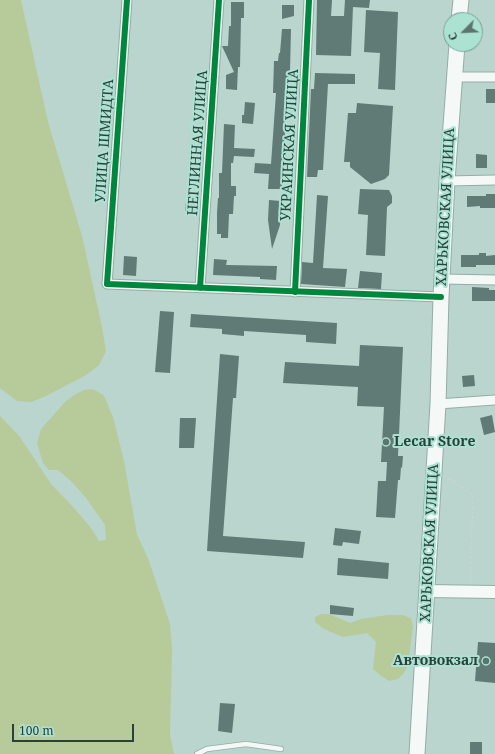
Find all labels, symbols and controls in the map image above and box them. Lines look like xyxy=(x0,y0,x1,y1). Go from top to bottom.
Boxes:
north arrow xyxy=(443,12,483,52)
text: С xyxy=(444,30,461,43)
street label: УКРАИНСКАЯ УЛИЦА xyxy=(278,68,302,222)
street label: НЕГЛИННАЯ УЛИЦА xyxy=(185,70,211,216)
street label: УЛИЦА ШМИДТА xyxy=(92,79,118,203)
street label: ХАРЬКОВСКАЯ УЛИЦА xyxy=(433,127,459,287)
place label: Lecar Store xyxy=(394,434,476,450)
marker: Lecar Store xyxy=(381,437,391,447)
street label: ХАРЬКОВСКАЯ УЛИЦА xyxy=(417,463,443,623)
place label: Автовокзал xyxy=(393,653,478,669)
marker: Автовокзал xyxy=(481,656,491,666)
scale bar xyxy=(14,716,136,742)
text: 100 m xyxy=(19,722,54,739)

